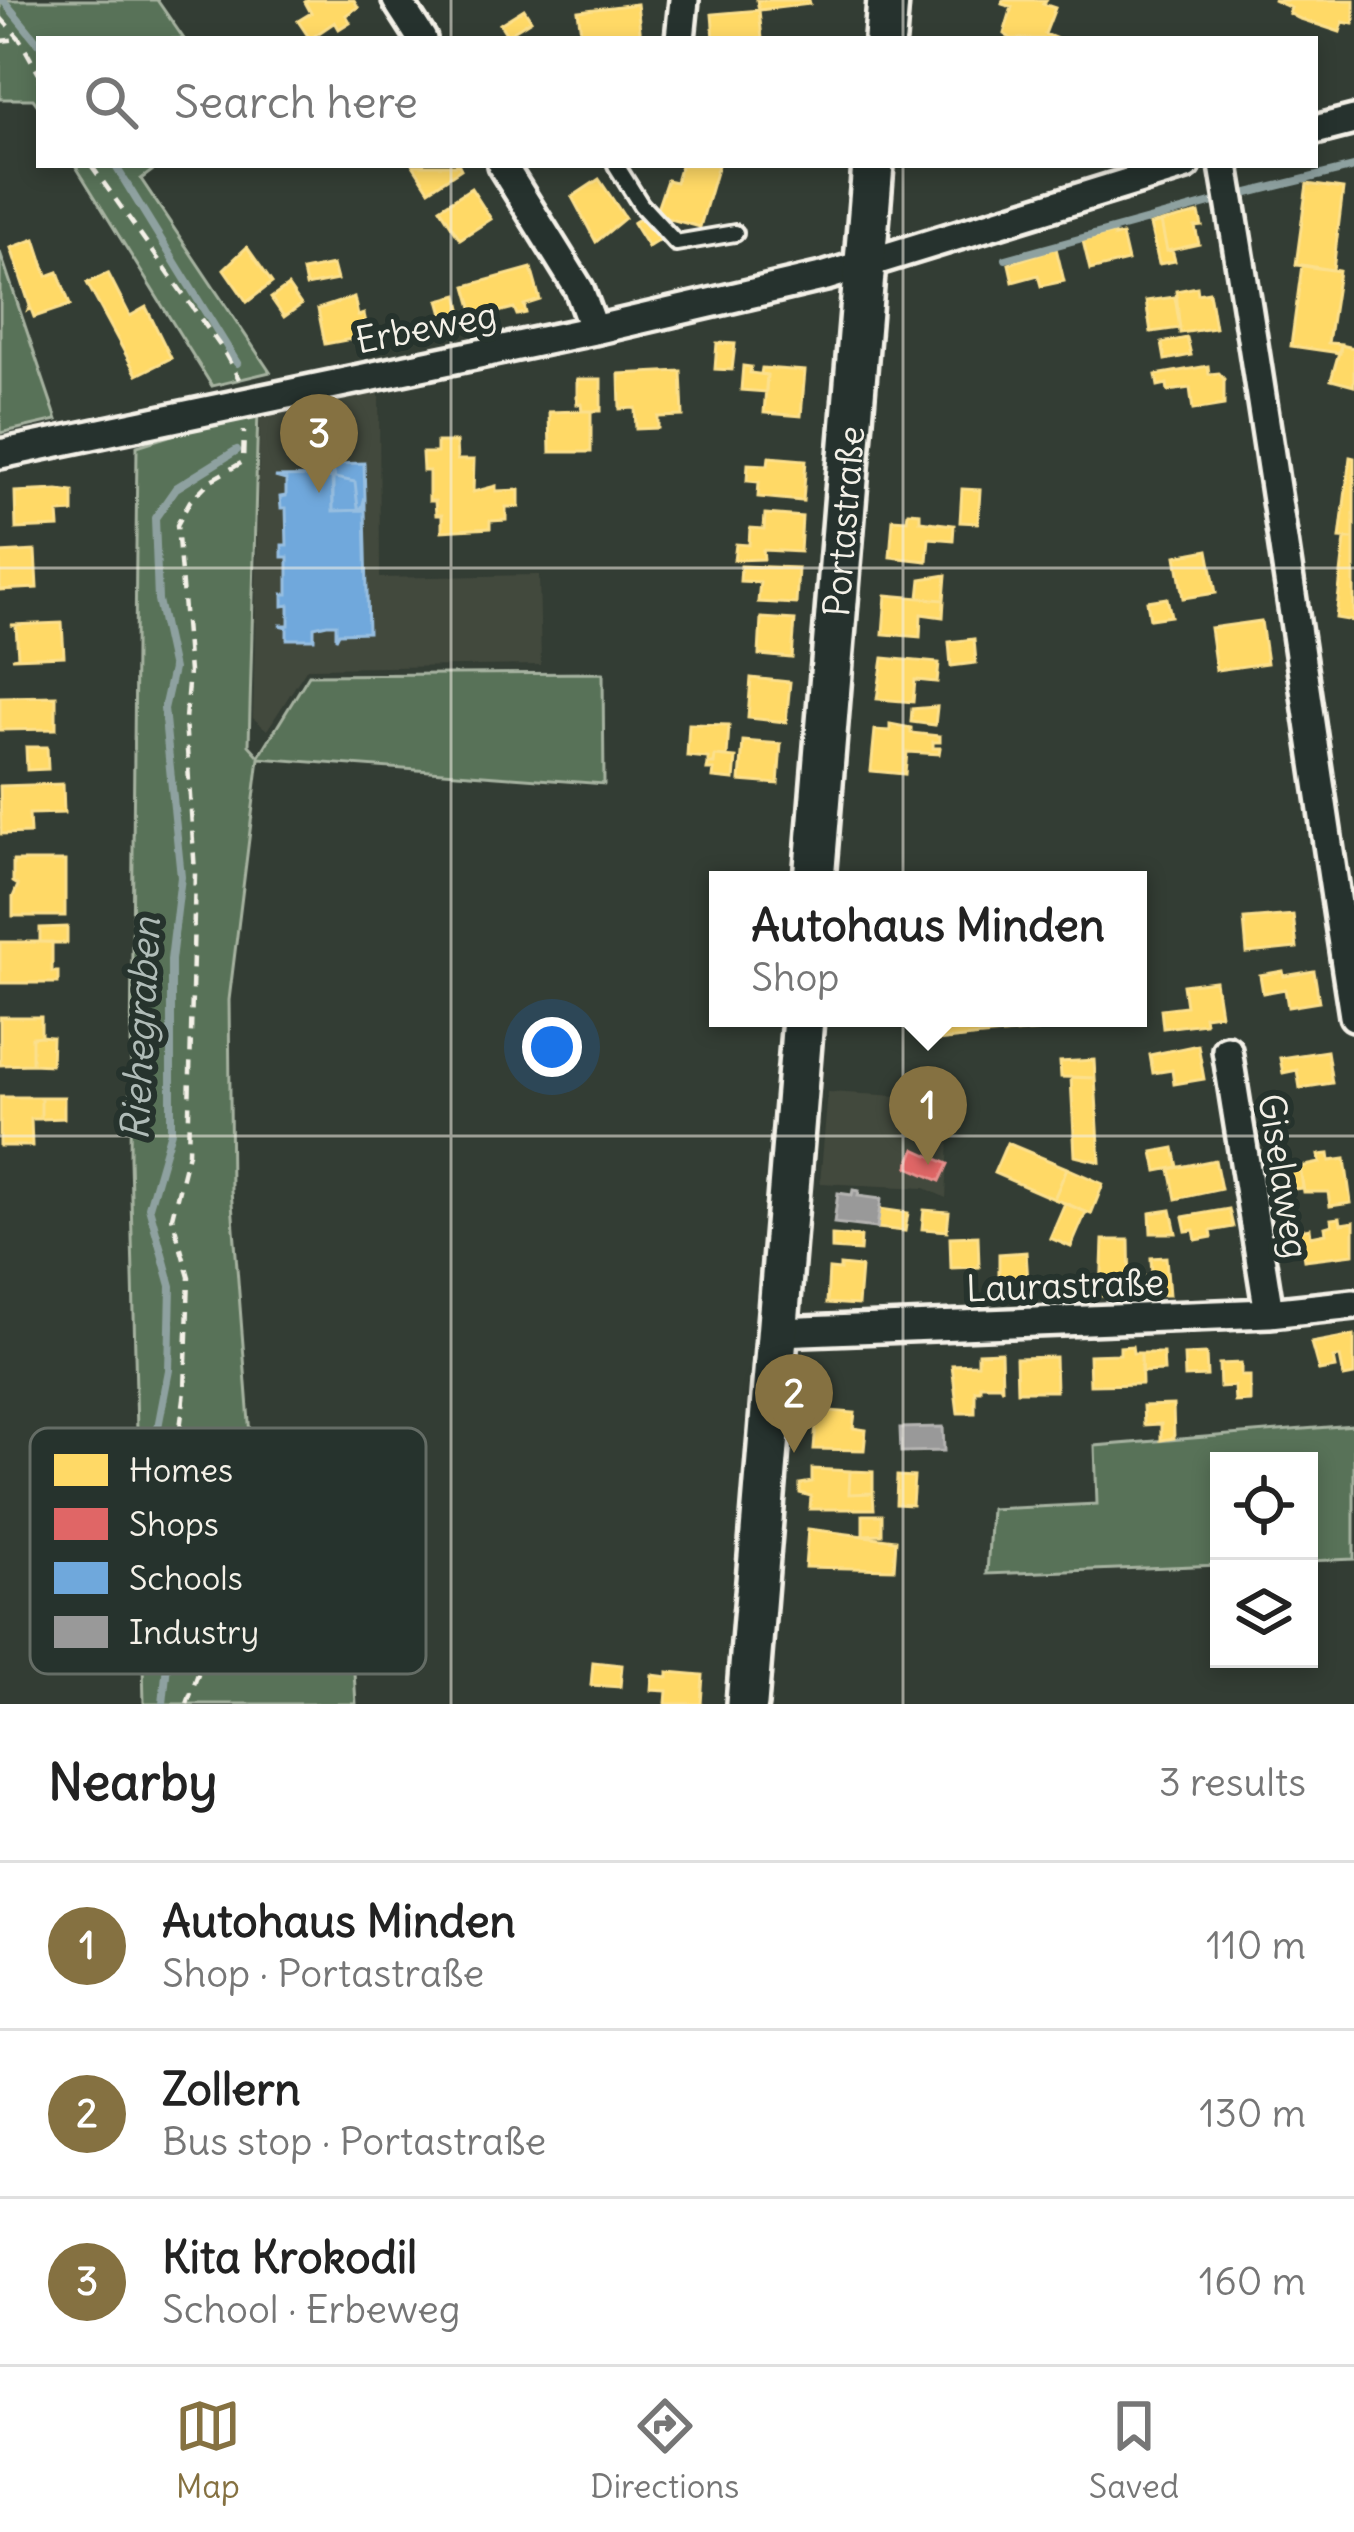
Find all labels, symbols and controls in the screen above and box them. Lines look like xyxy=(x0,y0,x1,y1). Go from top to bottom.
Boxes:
search box xyxy=(36,36,1318,168)
icon: search xyxy=(78,69,144,135)
text: Search here xyxy=(174,74,418,130)
street label: Erbeweg xyxy=(352,292,500,363)
pin: 3 xyxy=(280,394,358,493)
street label: Portastraße xyxy=(814,424,874,618)
popup xyxy=(709,871,1147,1027)
text: Autohaus Minden xyxy=(751,897,1105,953)
water label: Riehegraben xyxy=(110,915,171,1142)
text: Shop xyxy=(751,953,840,1002)
your location xyxy=(522,1017,582,1077)
pin: 1 xyxy=(889,1066,967,1165)
street label: Giselaweg xyxy=(1248,1090,1319,1262)
street label: Laurastraße xyxy=(965,1260,1165,1311)
pin: 2 xyxy=(755,1354,833,1453)
legend xyxy=(30,1428,426,1674)
text: Homes xyxy=(129,1449,233,1491)
map controls xyxy=(1210,1452,1318,1668)
button: locate xyxy=(1210,1452,1318,1560)
text: Shops xyxy=(129,1503,219,1545)
text: Schools xyxy=(129,1557,243,1599)
button: layers xyxy=(1210,1560,1318,1668)
text: Industry xyxy=(129,1611,259,1653)
text: Nearby xyxy=(48,1750,217,1814)
text: 3 results xyxy=(1159,1758,1306,1807)
text: Autohaus Minden xyxy=(162,1893,516,1949)
text: 1 xyxy=(79,1921,95,1970)
text: 110 m xyxy=(1206,1921,1306,1970)
text: Shop · Portastraße xyxy=(162,1949,484,1998)
text: Zollern xyxy=(162,2061,301,2117)
text: 2 xyxy=(76,2089,98,2138)
text: 130 m xyxy=(1199,2089,1306,2138)
text: Bus stop · Portastraße xyxy=(162,2117,546,2166)
text: Kita Krokodil xyxy=(162,2229,417,2285)
text: 3 xyxy=(76,2257,98,2306)
text: 160 m xyxy=(1199,2257,1306,2306)
text: School · Erbeweg xyxy=(162,2285,460,2334)
tab: Map xyxy=(175,2393,241,2507)
tab: Directions xyxy=(590,2393,739,2507)
tab: Saved xyxy=(1089,2393,1179,2507)

